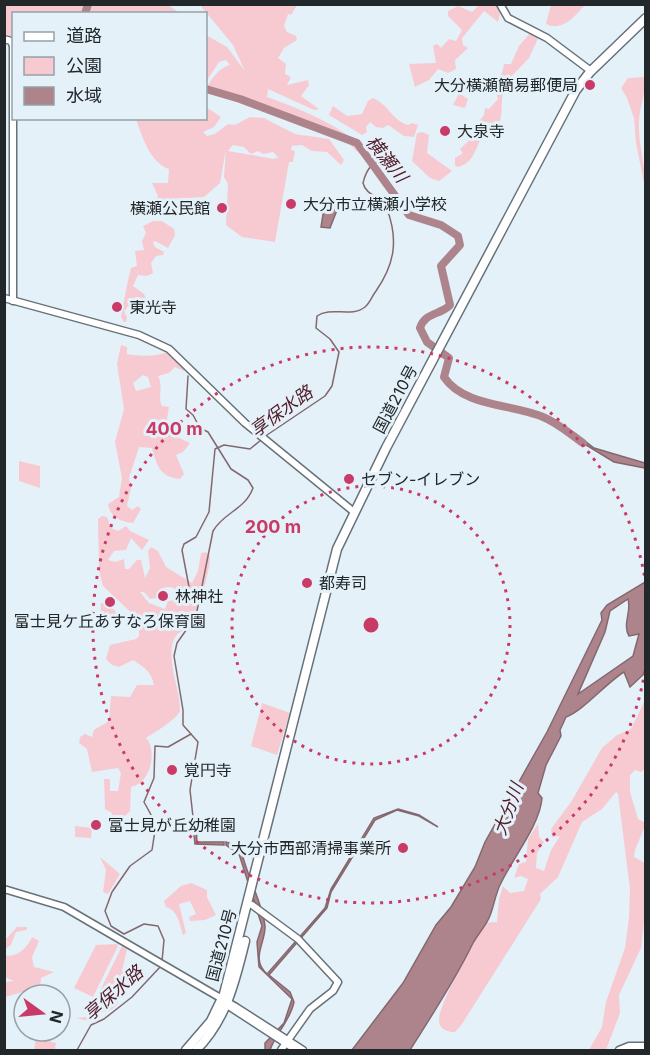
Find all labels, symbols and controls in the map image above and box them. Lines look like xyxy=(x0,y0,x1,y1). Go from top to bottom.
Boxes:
legend xyxy=(12,12,207,120)
text: 道路 xyxy=(66,25,102,46)
text: 公園 xyxy=(66,55,102,76)
place label: 大分横瀬簡易郵便局 xyxy=(434,75,578,95)
marker: 大分横瀬簡易郵便局 xyxy=(583,78,597,92)
text: 水域 xyxy=(66,85,102,106)
place label: 大泉寺 xyxy=(457,121,505,141)
marker: 大泉寺 xyxy=(438,124,452,138)
water label: 横瀬川 xyxy=(362,131,413,188)
place label: 大分市立横瀬小学校 xyxy=(303,194,447,214)
marker: 大分市立横瀬小学校 xyxy=(284,197,298,211)
place label: 横瀬公民館 xyxy=(130,198,210,218)
marker: 横瀬公民館 xyxy=(215,201,229,215)
place label: 東光寺 xyxy=(129,297,177,317)
marker: 東光寺 xyxy=(110,300,124,314)
street label: 国道210号 xyxy=(369,361,421,437)
water label: 享保水路 xyxy=(246,380,318,441)
text: 400 m xyxy=(145,418,203,439)
place label: セブン-イレブン xyxy=(361,469,480,489)
marker: セブン-イレブン xyxy=(342,472,356,486)
text: 200 m xyxy=(245,516,301,537)
place label: 都寿司 xyxy=(319,573,367,593)
marker: 都寿司 xyxy=(300,576,314,590)
place label: 林神社 xyxy=(175,586,223,606)
marker: 林神社 xyxy=(156,589,170,603)
marker: 富士見ケ丘あすなろ保育園 xyxy=(103,595,117,609)
place label: 富士見ケ丘あすなろ保育園 xyxy=(14,611,206,631)
centre of rings xyxy=(361,615,381,635)
place label: 覚円寺 xyxy=(184,760,232,780)
marker: 覚円寺 xyxy=(165,763,179,777)
water label: 大分川 xyxy=(489,778,528,838)
place label: 富士見が丘幼稚園 xyxy=(108,815,236,835)
marker: 富士見が丘幼稚園 xyxy=(89,818,103,832)
place label: 大分市西部清掃事業所 xyxy=(231,838,391,858)
marker: 大分市西部清掃事業所 xyxy=(396,841,410,855)
street label: 国道210号 xyxy=(202,906,240,984)
water label: 享保水路 xyxy=(79,960,149,1025)
north arrow xyxy=(12,983,72,1043)
text: N xyxy=(45,1008,68,1025)

